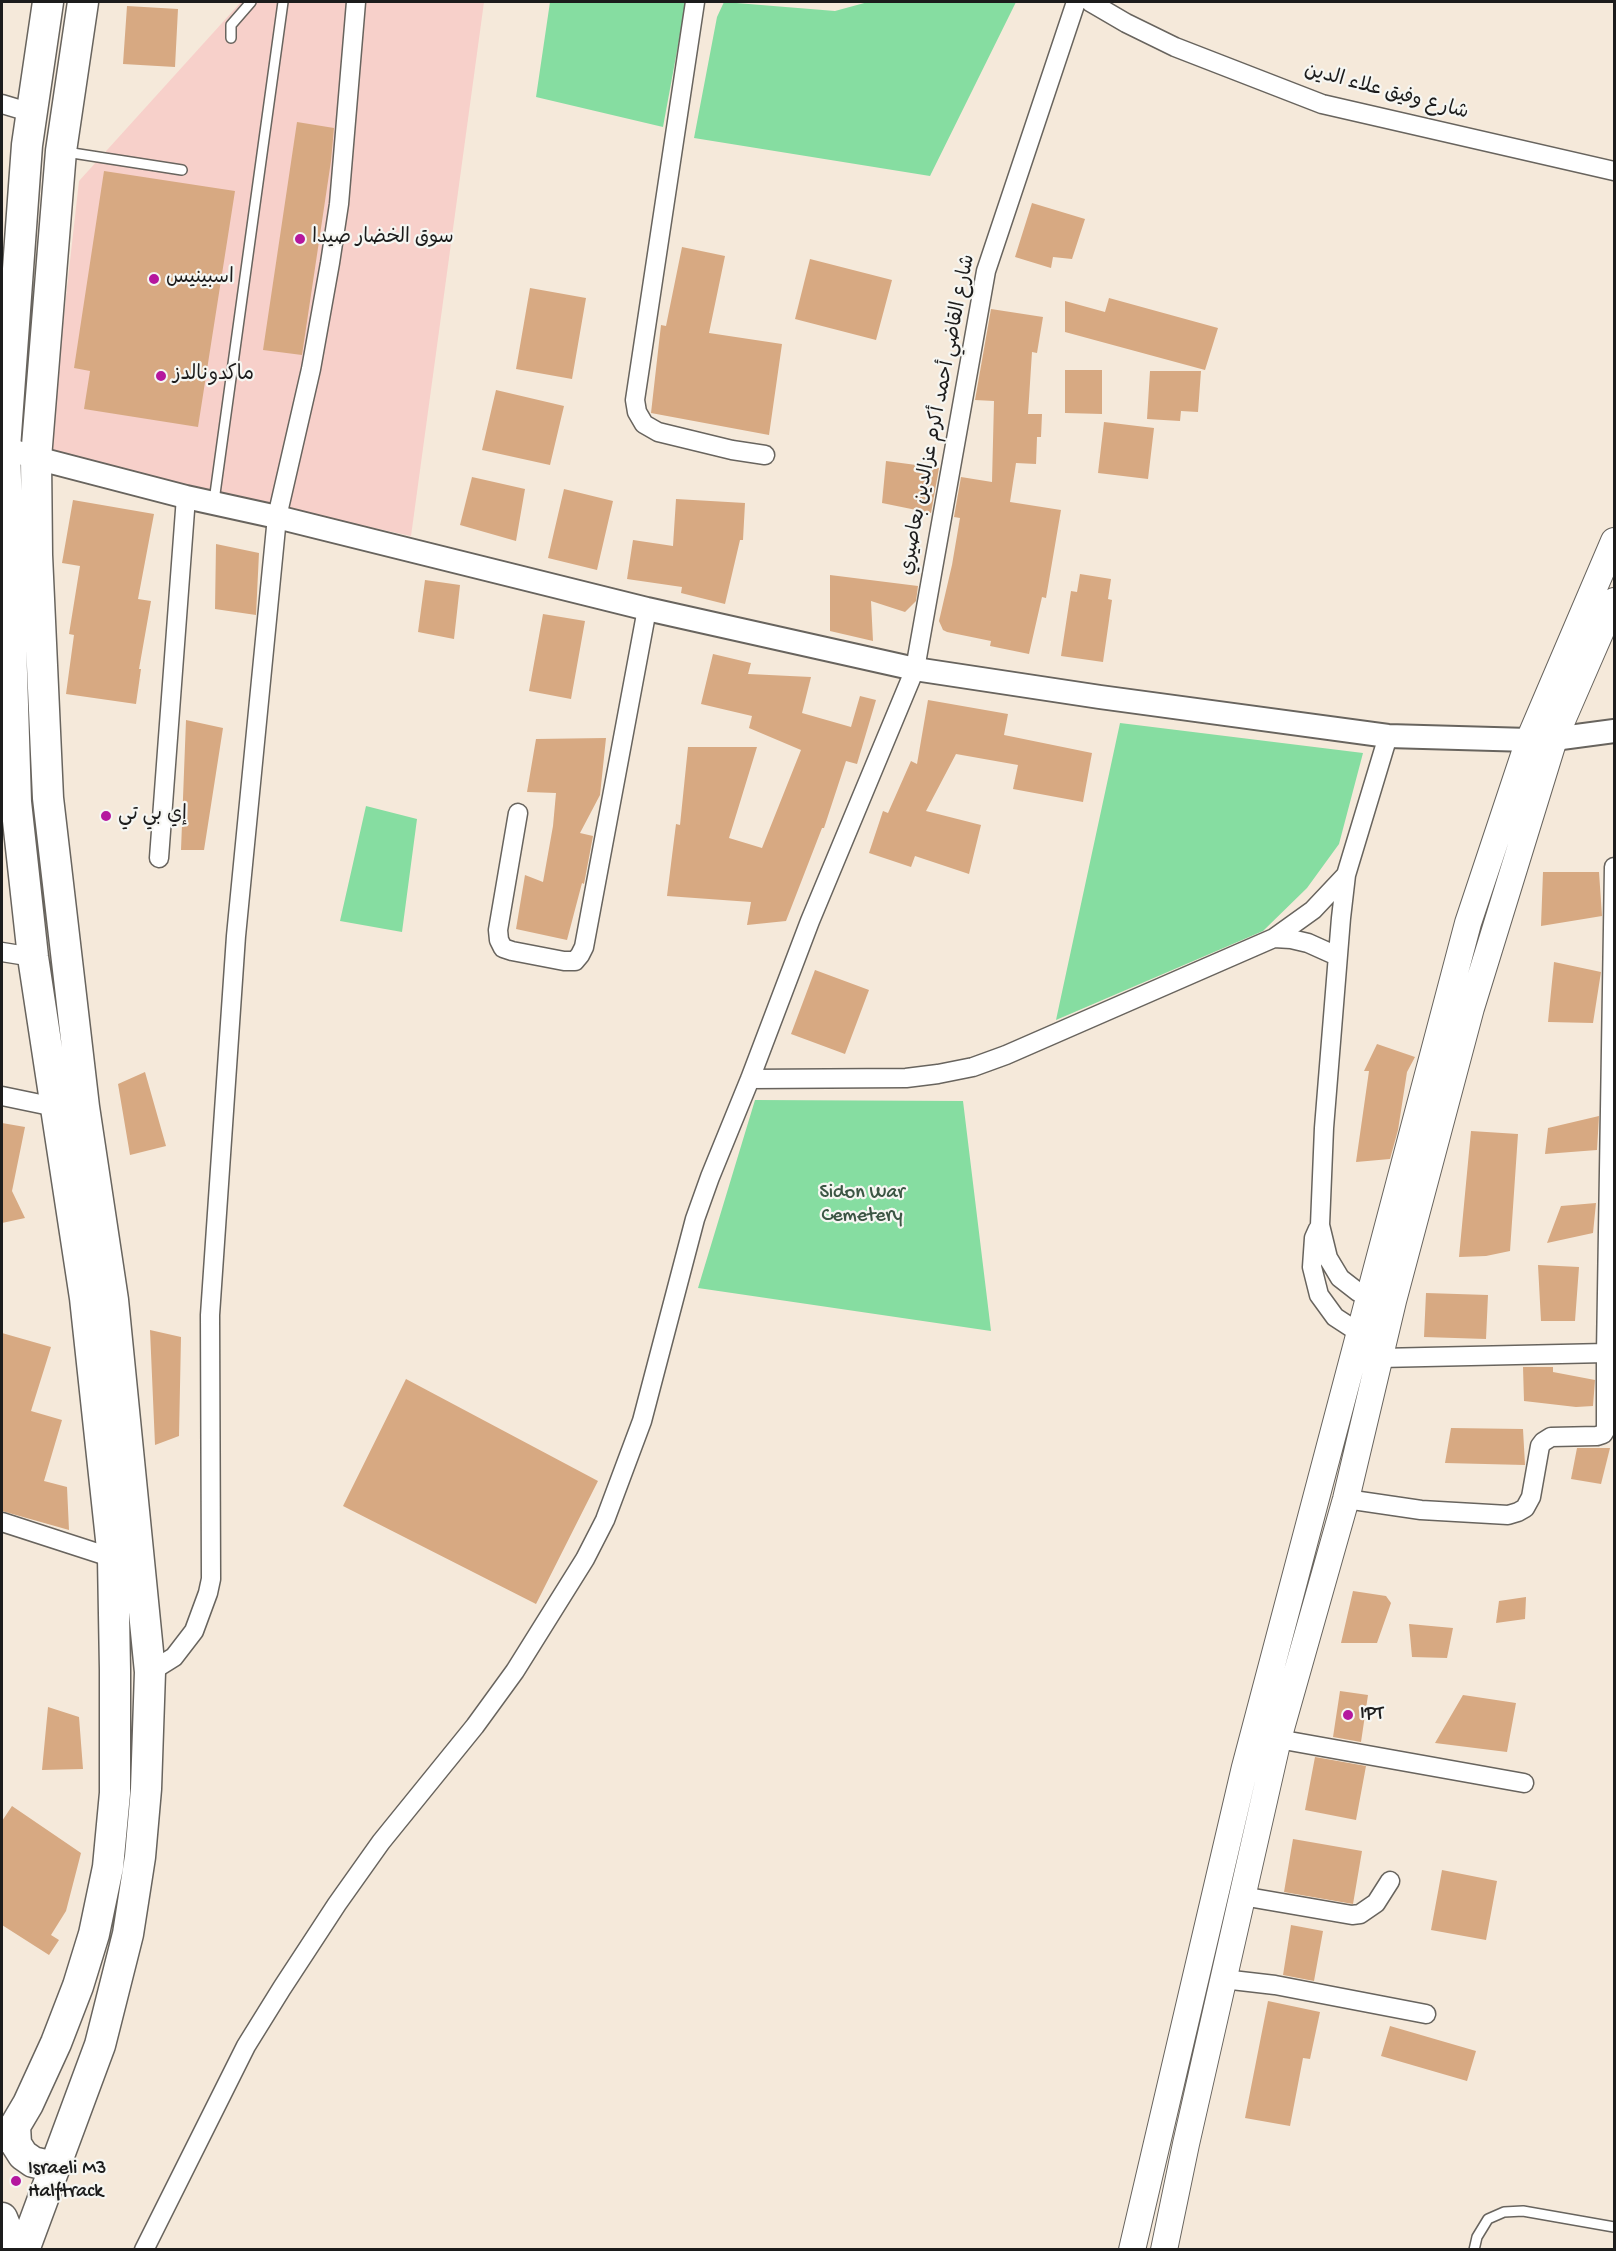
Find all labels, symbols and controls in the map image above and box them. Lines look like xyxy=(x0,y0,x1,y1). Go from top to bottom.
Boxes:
street label: شارع وفيق علاء الدين xyxy=(1301,60,1471,126)
place label: سوق الخضار صيدا xyxy=(312,227,454,251)
marker: سوق الخضار صيدا xyxy=(293,232,307,246)
street label: شارع القاضي أحمد أكرم عزالدين بعاصيري xyxy=(896,253,982,577)
place label: اسبينيس xyxy=(166,267,234,291)
marker: اسبينيس xyxy=(147,272,161,286)
place label: ماكدونالدز xyxy=(173,364,254,388)
marker: ماكدونالدز xyxy=(154,369,168,383)
place label: إي بي تي xyxy=(118,804,187,828)
marker: إي بي تي xyxy=(99,809,113,823)
park label: Sidon War Cemetery xyxy=(819,1182,905,1229)
place label: IPT xyxy=(1360,1703,1384,1727)
marker: IPT xyxy=(1341,1708,1355,1722)
place label: Israeli M3 Halftrack xyxy=(28,2158,106,2205)
marker: Israeli M3 Halftrack xyxy=(9,2174,23,2188)

